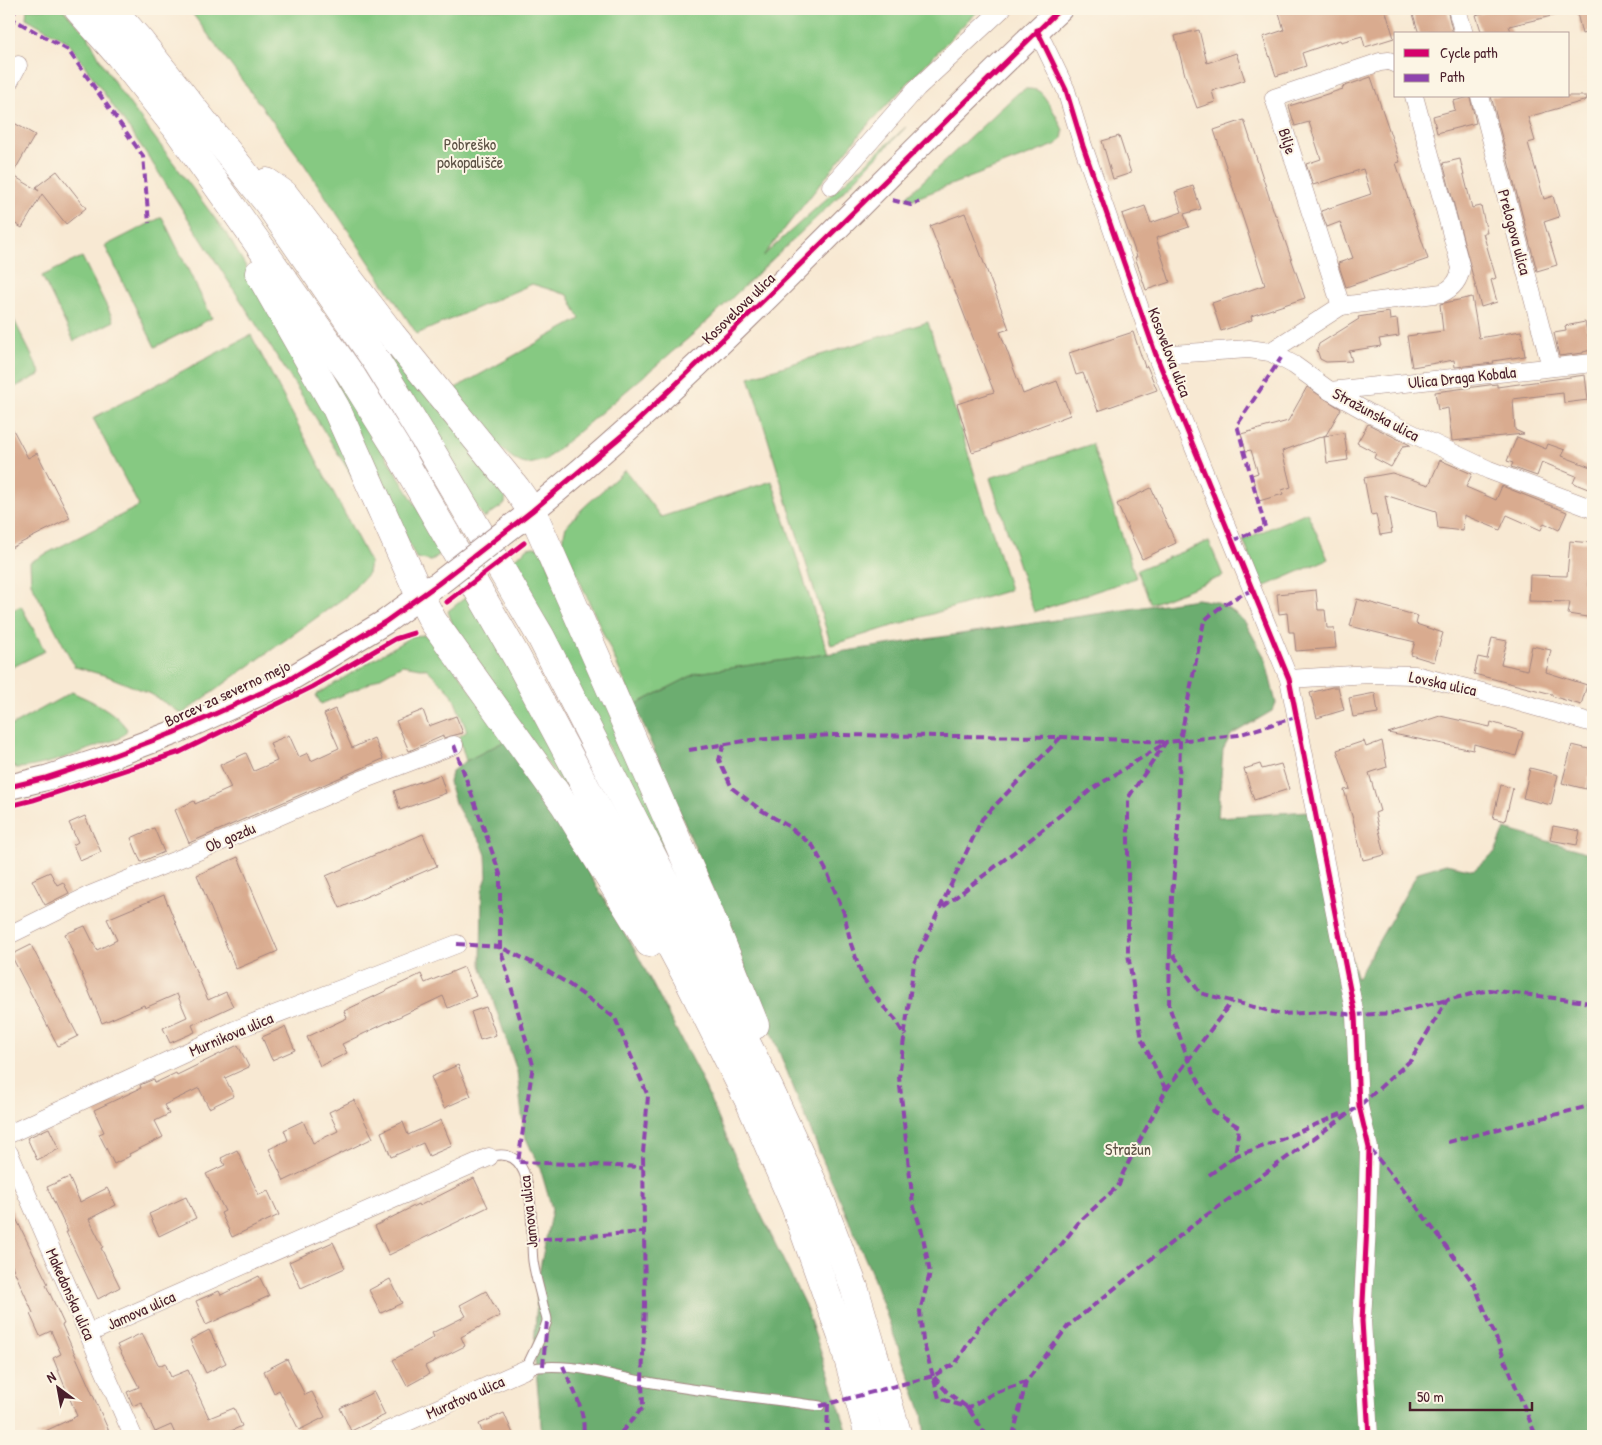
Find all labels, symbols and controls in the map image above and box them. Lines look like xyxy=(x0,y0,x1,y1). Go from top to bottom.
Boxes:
legend xyxy=(1394,32,1570,98)
text: Cycle path xyxy=(1440,42,1498,63)
text: Path xyxy=(1440,66,1465,87)
street label: Bilje xyxy=(1274,125,1303,157)
park label: Pobreško pokopališče xyxy=(437,133,504,173)
street label: Prelogova ulica xyxy=(1493,187,1537,277)
street label: Kosovelova ulica xyxy=(697,267,779,349)
street label: Kosovelova ulica xyxy=(1143,304,1197,400)
street label: Ulica Draga Kobala xyxy=(1407,360,1517,394)
street label: Stražunska ulica xyxy=(1329,382,1423,446)
street label: Borcev za severno mejo xyxy=(161,654,294,732)
street label: Lovska ulica xyxy=(1407,665,1479,701)
street label: Ob gozdu xyxy=(202,816,259,857)
street label: Murnikova ulica xyxy=(186,1006,276,1062)
park label: Stražun xyxy=(1105,1138,1151,1160)
street label: Jamova ulica xyxy=(513,1175,543,1249)
street label: Makedonska ulica xyxy=(41,1245,101,1343)
street label: Jamova ulica xyxy=(103,1285,179,1335)
north arrow xyxy=(32,1362,82,1412)
text: N xyxy=(43,1366,60,1387)
street label: Muratova ulica xyxy=(422,1370,508,1424)
scale bar xyxy=(1410,1380,1532,1412)
text: 50 m xyxy=(1417,1386,1444,1407)

